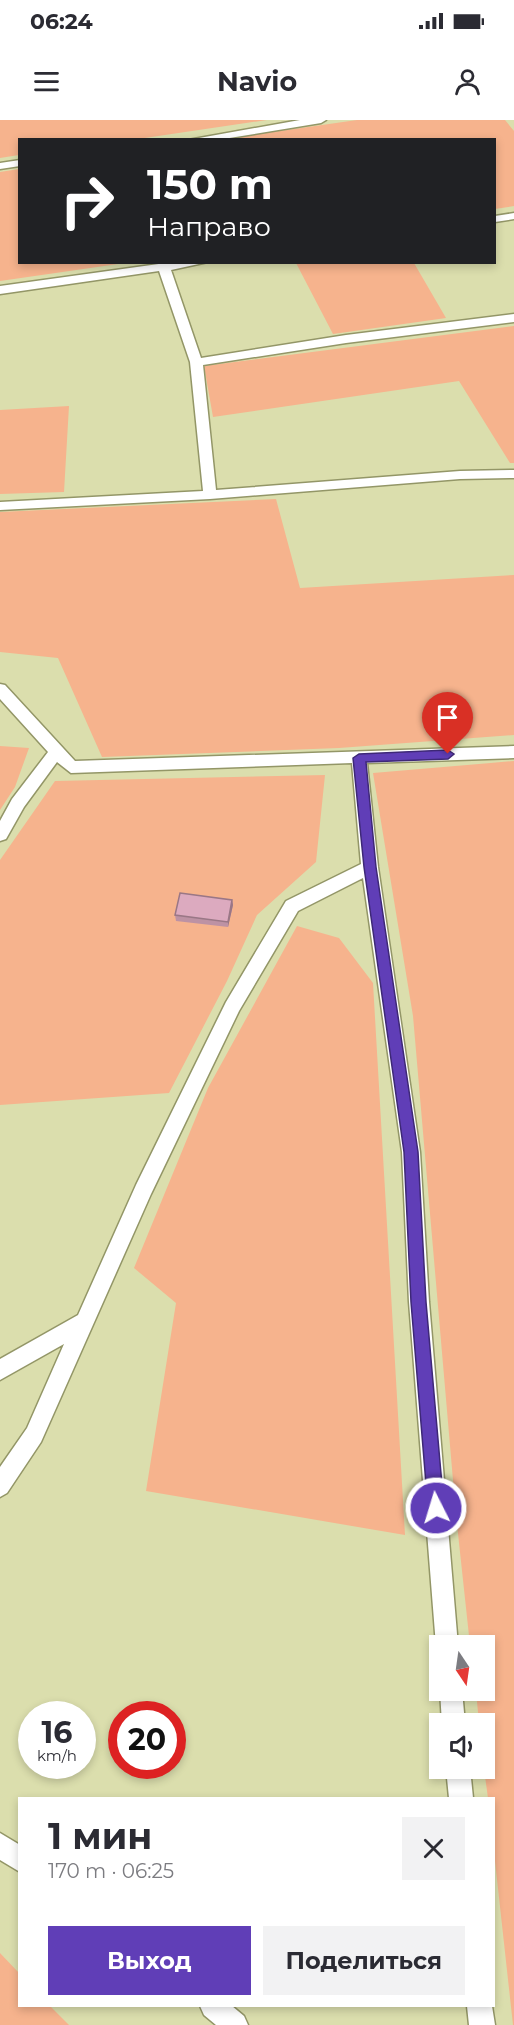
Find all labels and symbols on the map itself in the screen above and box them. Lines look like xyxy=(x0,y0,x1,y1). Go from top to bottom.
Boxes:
pin xyxy=(422,692,473,754)
position arrow xyxy=(404,1476,468,1540)
north arrow xyxy=(429,1635,495,1701)
speed limit sign: 20 xyxy=(108,1701,186,1779)

